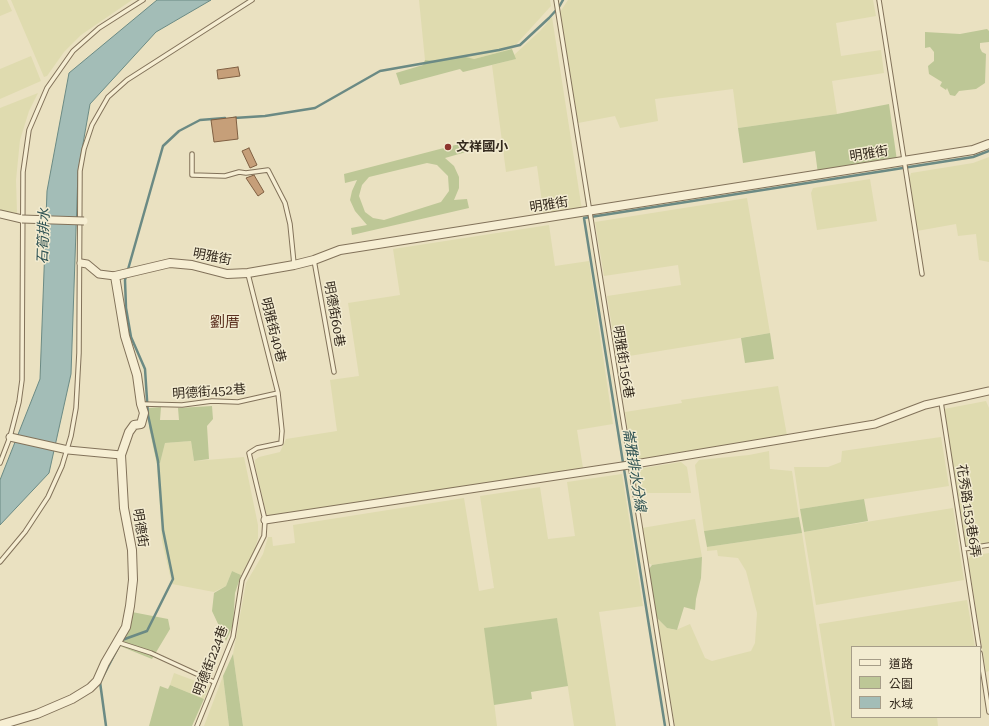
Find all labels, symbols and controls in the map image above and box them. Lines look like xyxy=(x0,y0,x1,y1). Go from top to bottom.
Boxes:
place label: 文祥國小 xyxy=(456,139,508,155)
marker: 文祥國小 xyxy=(443,142,453,152)
street label: 明雅街 xyxy=(849,143,889,165)
street label: 明雅街 xyxy=(529,194,569,216)
water label: 石筍排水 xyxy=(35,208,53,264)
street label: 明雅街 xyxy=(191,246,233,268)
street label: 明德街60巷 xyxy=(321,280,347,348)
street label: 明雅街40巷 xyxy=(257,296,289,364)
district label: 劉厝 xyxy=(210,314,240,332)
street label: 明雅街156巷 xyxy=(610,324,636,400)
street label: 明德街452巷 xyxy=(172,382,246,402)
water label: 崙雅排水分線 xyxy=(619,427,649,513)
street label: 花秀路153巷6弄 xyxy=(953,463,983,559)
street label: 明德街 xyxy=(129,508,151,548)
street label: 明德街224巷 xyxy=(190,624,232,698)
legend xyxy=(851,646,981,718)
text: 道路 xyxy=(889,657,913,671)
text: 公園 xyxy=(889,677,913,691)
text: 水域 xyxy=(889,697,913,711)

